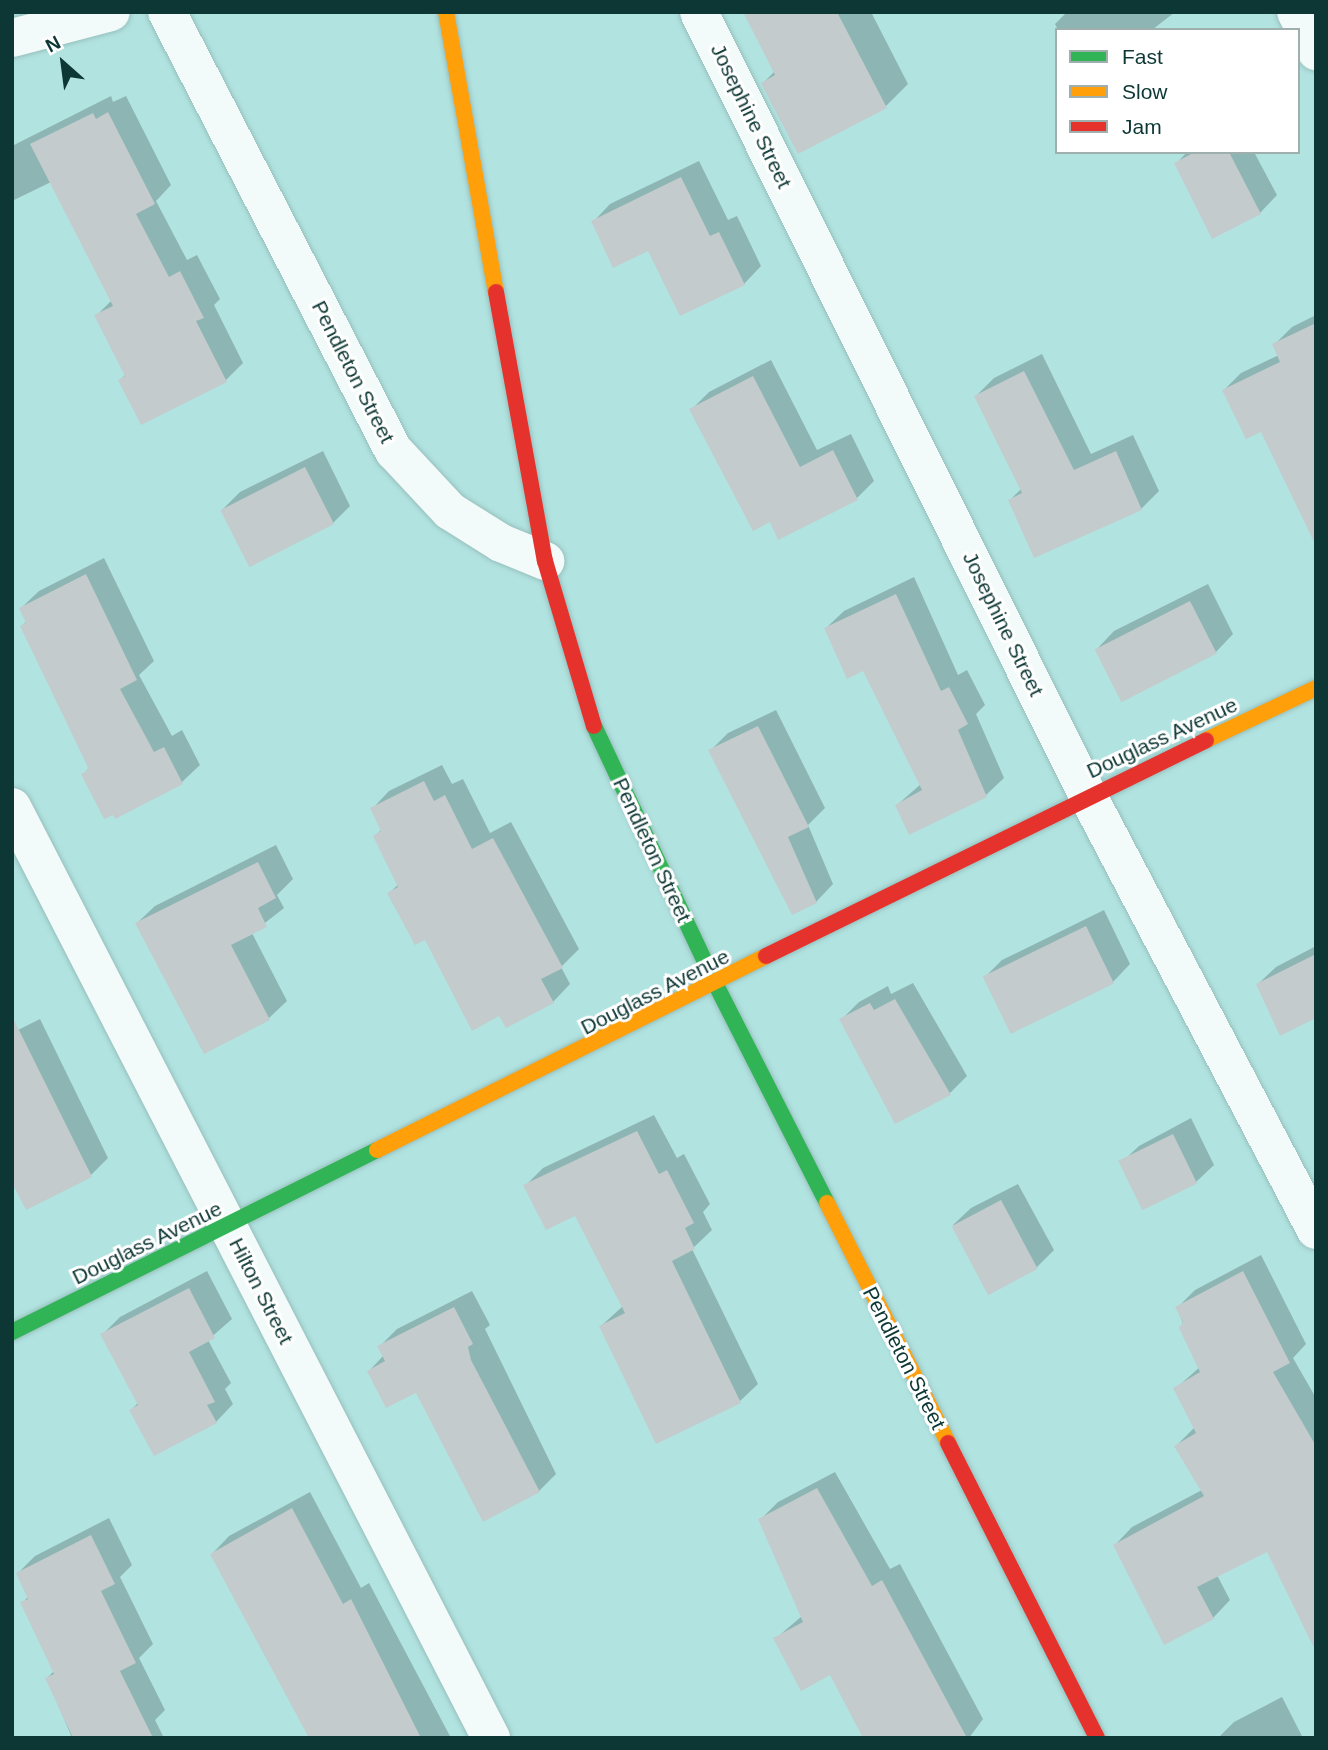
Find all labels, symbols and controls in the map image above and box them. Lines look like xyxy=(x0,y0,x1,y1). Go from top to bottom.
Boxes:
north arrow xyxy=(28,28,98,98)
legend xyxy=(1055,28,1300,154)
text: N xyxy=(42,32,64,57)
street label: Josephine Street xyxy=(705,40,797,192)
text: Fast xyxy=(1122,45,1163,68)
text: Slow xyxy=(1122,80,1168,103)
text: Jam xyxy=(1122,115,1162,138)
street label: Pendleton Street xyxy=(306,297,400,447)
street label: Josephine Street xyxy=(957,548,1049,700)
street label: Douglass Avenue xyxy=(1082,692,1242,784)
street label: Pendleton Street xyxy=(608,774,696,926)
street label: Douglass Avenue xyxy=(576,943,734,1041)
street label: Douglass Avenue xyxy=(68,1196,226,1290)
street label: Hilton Street xyxy=(224,1234,298,1348)
street label: Pendleton Street xyxy=(857,1283,951,1433)

